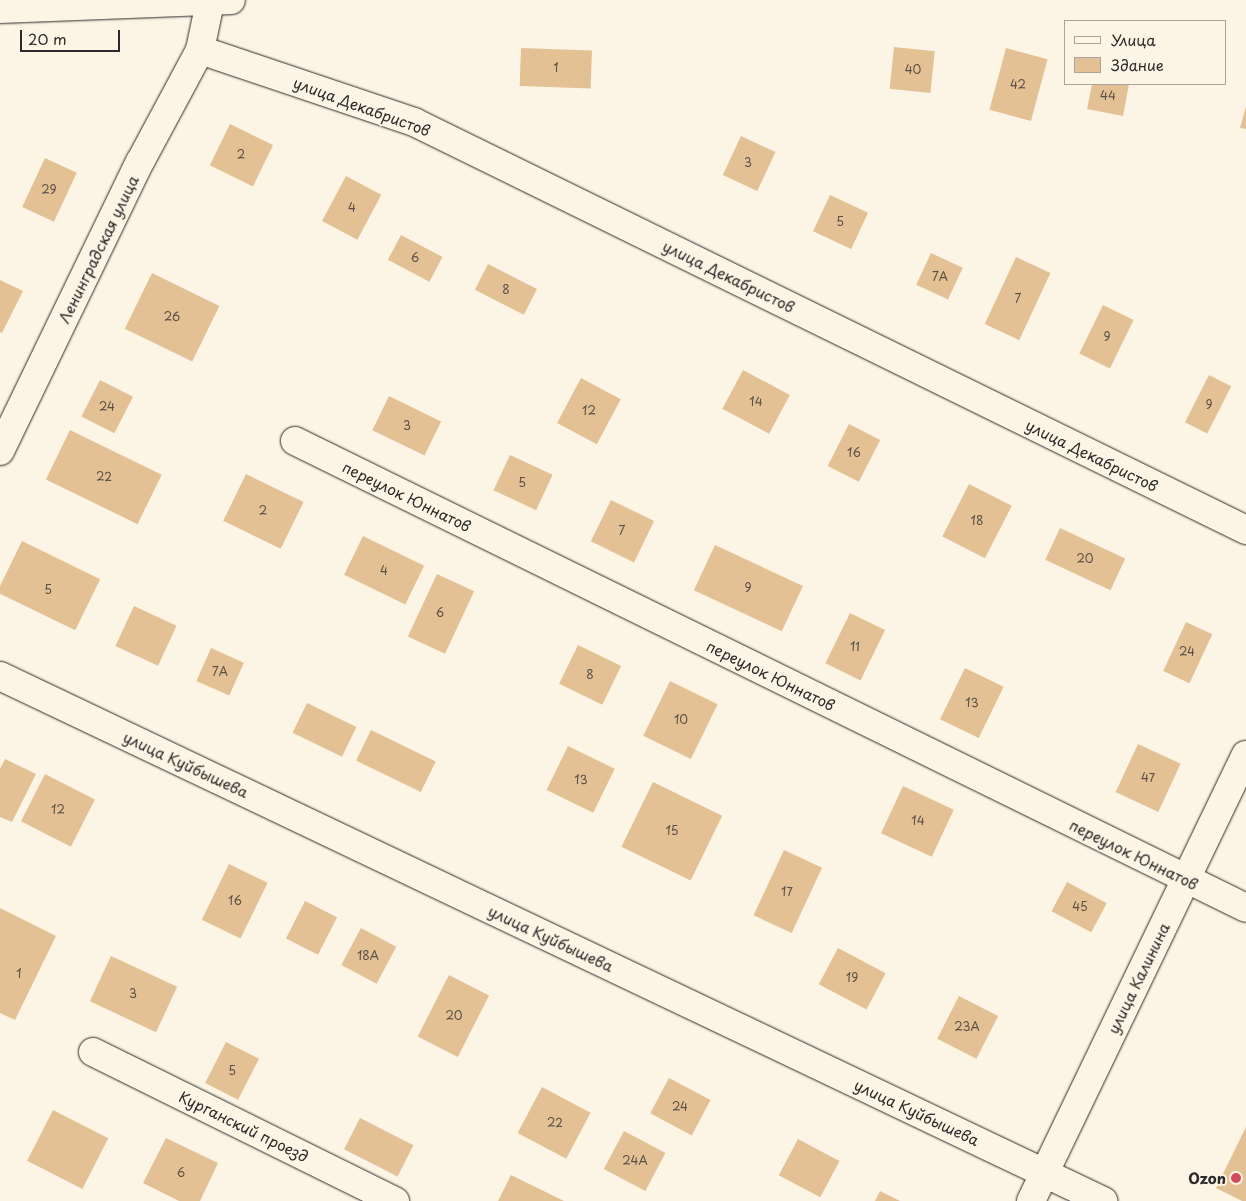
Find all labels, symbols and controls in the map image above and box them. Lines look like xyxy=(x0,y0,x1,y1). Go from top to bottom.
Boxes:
scale bar xyxy=(22,20,122,52)
legend xyxy=(1064,20,1226,85)
text: 20 m xyxy=(28,27,67,50)
text: Улица xyxy=(1111,28,1156,51)
text: Здание xyxy=(1111,53,1164,76)
house number: 1 xyxy=(553,61,559,75)
house number: 40 xyxy=(905,63,921,77)
street label: улица Декабристов xyxy=(291,73,433,139)
house number: 42 xyxy=(1010,78,1026,92)
house number: 44 xyxy=(1100,89,1116,103)
house number: 2 xyxy=(237,148,245,162)
house number: 3 xyxy=(744,156,752,170)
street label: Ленинградская улица xyxy=(54,172,142,326)
house number: 29 xyxy=(41,183,57,197)
house number: 4 xyxy=(348,201,356,215)
house number: 5 xyxy=(836,215,844,229)
street label: улица Декабристов xyxy=(660,236,798,316)
house number: 6 xyxy=(411,251,419,265)
house number: 7А xyxy=(932,270,948,284)
house number: 8 xyxy=(502,283,510,297)
house number: 7 xyxy=(1015,292,1021,306)
house number: 26 xyxy=(164,310,180,324)
house number: 9 xyxy=(1103,330,1111,344)
house number: 14 xyxy=(749,395,763,409)
house number: 9 xyxy=(1205,398,1213,412)
house number: 24 xyxy=(99,400,115,414)
house number: 12 xyxy=(582,404,596,418)
street label: улица Декабристов xyxy=(1023,415,1161,495)
house number: 3 xyxy=(403,419,411,433)
house number: 16 xyxy=(847,446,861,460)
street label: переулок Юннатов xyxy=(340,457,474,535)
house number: 22 xyxy=(96,470,112,484)
house number: 5 xyxy=(518,476,526,490)
house number: 2 xyxy=(259,504,267,518)
house number: 18 xyxy=(971,514,983,528)
house number: 7 xyxy=(619,524,625,538)
house number: 20 xyxy=(1076,552,1094,566)
house number: 4 xyxy=(380,564,388,578)
house number: 9 xyxy=(744,581,752,595)
house number: 5 xyxy=(44,583,52,597)
house number: 6 xyxy=(436,606,444,620)
street label: переулок Юннатов xyxy=(704,636,838,714)
house number: 11 xyxy=(850,640,860,654)
house number: 24 xyxy=(1179,645,1195,659)
house number: 7А xyxy=(212,665,228,679)
house number: 8 xyxy=(586,668,594,682)
house number: 13 xyxy=(965,696,979,710)
house number: 10 xyxy=(674,713,688,727)
street label: улица Куйбышева xyxy=(120,727,252,801)
house number: 47 xyxy=(1141,771,1155,785)
house number: 13 xyxy=(574,773,588,787)
house number: 12 xyxy=(51,803,65,817)
house number: 14 xyxy=(911,814,925,828)
street label: переулок Юннатов xyxy=(1067,815,1201,893)
house number: 15 xyxy=(665,824,679,838)
house number: 17 xyxy=(781,885,793,899)
house number: 16 xyxy=(228,894,242,908)
house number: 45 xyxy=(1072,900,1088,914)
street label: улица Куйбышева xyxy=(485,901,617,975)
street label: улица Калинина xyxy=(1103,919,1173,1037)
house number: 18А xyxy=(357,949,379,963)
house number: 1 xyxy=(16,967,22,981)
house number: 19 xyxy=(846,971,858,985)
house number: 3 xyxy=(129,987,137,1001)
house number: 20 xyxy=(445,1009,463,1023)
house number: 23А xyxy=(954,1020,980,1034)
house number: 5 xyxy=(228,1064,236,1078)
street label: улица Куйбышева xyxy=(851,1075,983,1149)
street label: Курганский проезд xyxy=(176,1087,312,1165)
house number: 24 xyxy=(672,1100,688,1114)
house number: 22 xyxy=(547,1116,563,1130)
house number: 24А xyxy=(622,1154,648,1168)
house number: 6 xyxy=(177,1166,185,1180)
place label: Ozon xyxy=(1188,1169,1226,1187)
marker: Ozon xyxy=(1230,1172,1242,1184)

